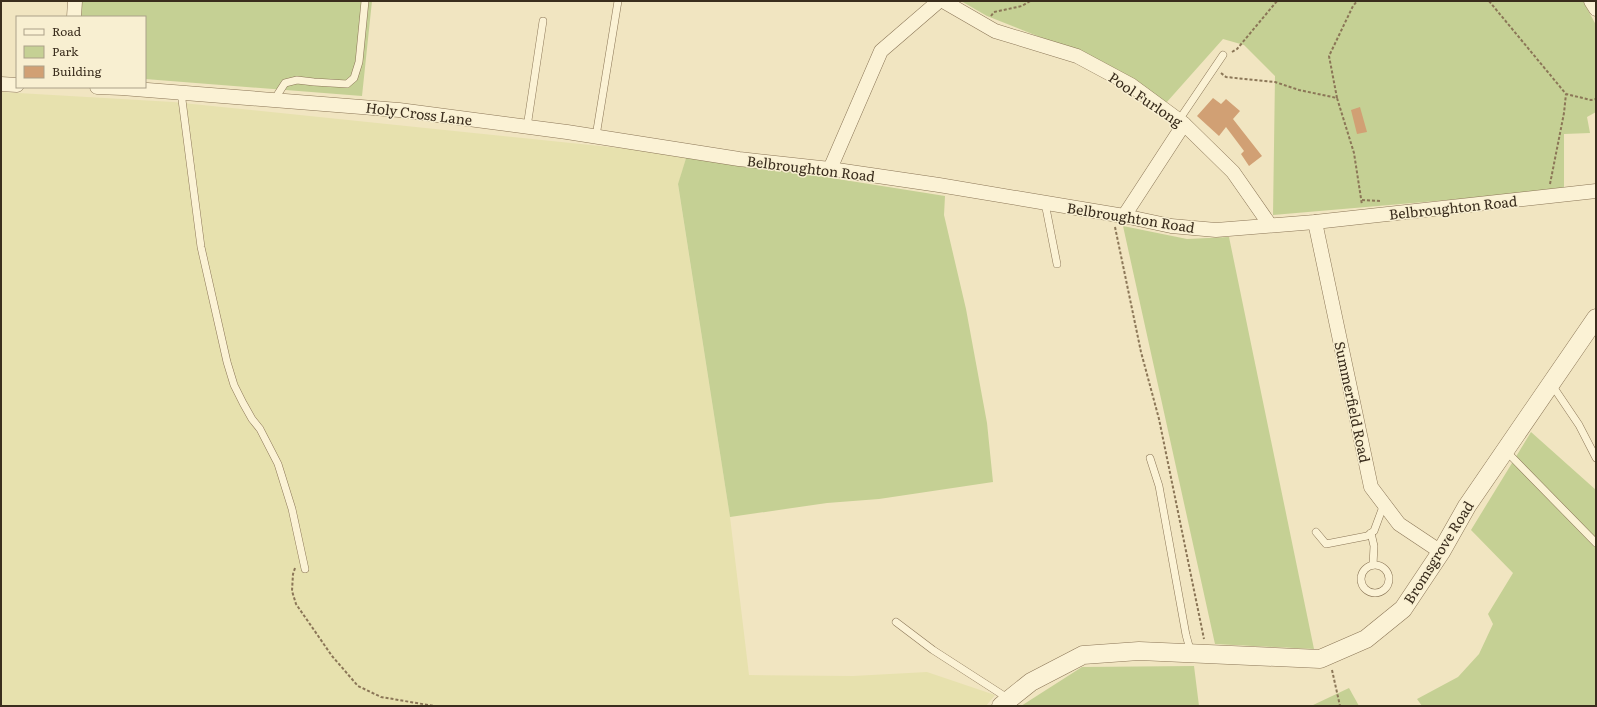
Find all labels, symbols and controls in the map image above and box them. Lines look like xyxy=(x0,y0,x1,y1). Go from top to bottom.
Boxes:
legend xyxy=(16,16,146,88)
text: Road xyxy=(52,22,82,40)
text: Park xyxy=(52,42,79,60)
text: Building xyxy=(52,62,102,80)
street label: Pool Furlong xyxy=(1105,67,1187,131)
street label: Holy Cross Lane xyxy=(365,97,473,129)
street label: Belbroughton Road xyxy=(746,150,877,186)
street label: Belbroughton Road xyxy=(1388,190,1519,224)
street label: Belbroughton Road xyxy=(1066,197,1197,237)
street label: Summerfield Road xyxy=(1330,339,1376,465)
street label: Bromsgrove Road xyxy=(1398,496,1478,607)

